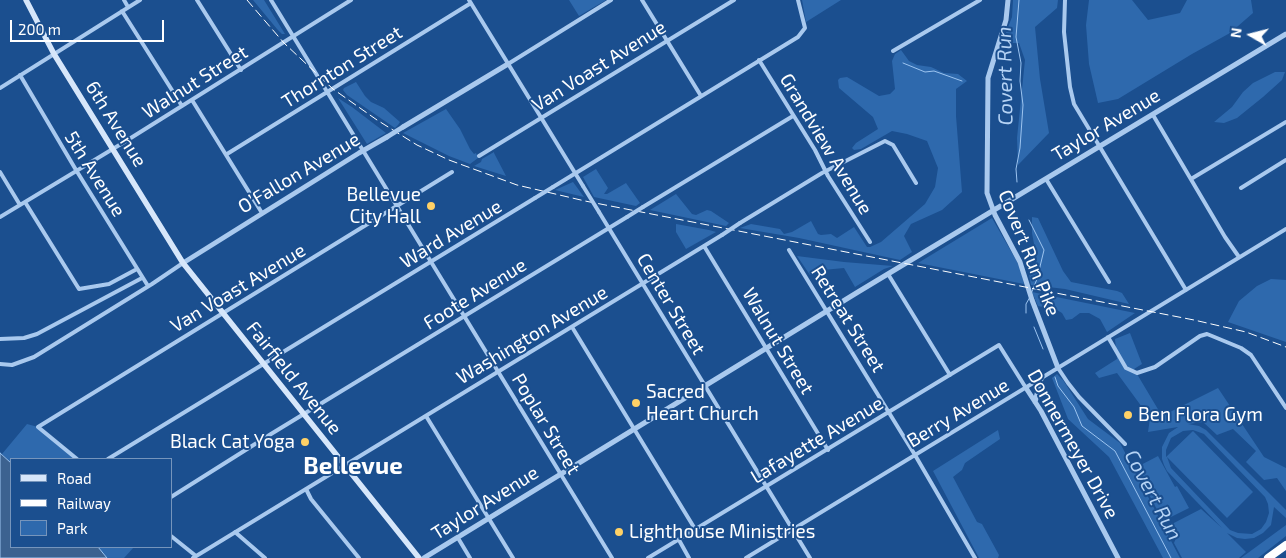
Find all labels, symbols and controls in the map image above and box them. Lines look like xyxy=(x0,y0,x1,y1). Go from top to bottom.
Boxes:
scale bar xyxy=(12,10,166,42)
north arrow xyxy=(1226,10,1276,60)
street label: Van Voast Avenue xyxy=(528,16,670,116)
text: 200 m xyxy=(18,20,61,38)
street label: Thornton Street xyxy=(278,21,406,113)
water label: Covert Run xyxy=(992,26,1018,126)
text: N xyxy=(1227,27,1245,39)
street label: Walnut Street xyxy=(138,41,252,123)
street label: Grandview Avenue xyxy=(775,69,877,219)
street label: 6th Avenue xyxy=(81,77,151,171)
street label: Taylor Avenue xyxy=(1048,84,1164,166)
street label: 5th Avenue xyxy=(60,127,130,221)
street label: O’Fallon Avenue xyxy=(234,128,364,218)
place label: Bellevue City Hall xyxy=(346,184,421,228)
street label: Covert Run Pike xyxy=(993,187,1065,319)
street label: Ward Avenue xyxy=(396,195,506,273)
marker: Bellevue City Hall xyxy=(425,200,437,212)
street label: Van Voast Avenue xyxy=(166,239,310,337)
street label: Center Street xyxy=(632,249,710,359)
street label: Foote Avenue xyxy=(419,253,531,335)
street label: Retreat Street xyxy=(806,261,890,377)
street label: Washington Avenue xyxy=(452,281,612,389)
street label: Walnut Street xyxy=(737,284,819,398)
street label: Fairfield Avenue xyxy=(241,317,347,439)
street label: Donnermeyer Drive xyxy=(1022,365,1124,523)
street label: Poplar Street xyxy=(507,369,585,479)
street label: Berry Avenue xyxy=(903,374,1013,452)
place label: Sacred Heart Church xyxy=(646,381,759,425)
street label: Lafayette Avenue xyxy=(747,391,887,489)
marker: Sacred Heart Church xyxy=(630,397,642,409)
place label: Ben Flora Gym xyxy=(1138,404,1263,426)
marker: Ben Flora Gym xyxy=(1122,409,1134,421)
place label: Black Cat Yoga xyxy=(170,431,295,453)
marker: Black Cat Yoga xyxy=(299,436,311,448)
water label: Covert Run xyxy=(1119,446,1187,544)
district label: Bellevue xyxy=(303,452,403,480)
legend xyxy=(10,458,172,548)
street label: Taylor Avenue xyxy=(427,461,543,545)
text: Road xyxy=(57,469,92,487)
text: Railway xyxy=(57,494,111,512)
text: Park xyxy=(57,519,88,537)
place label: Lighthouse Ministries xyxy=(629,521,815,543)
marker: Lighthouse Ministries xyxy=(613,526,625,538)

